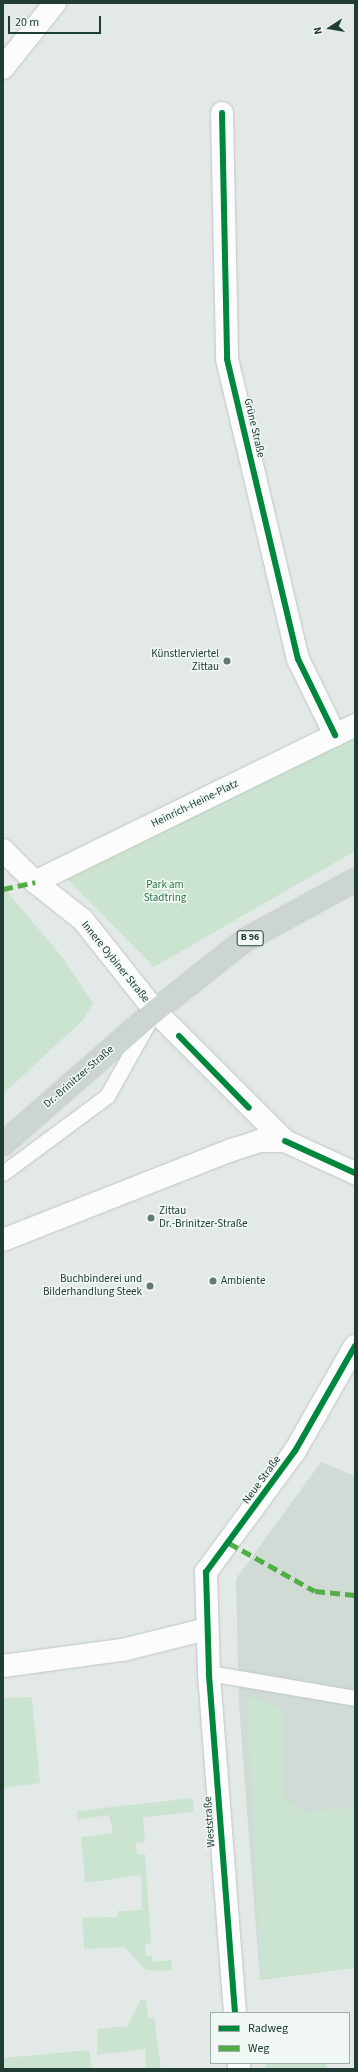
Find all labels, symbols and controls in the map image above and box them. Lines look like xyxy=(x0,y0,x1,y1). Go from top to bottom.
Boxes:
scale bar xyxy=(10,8,103,34)
north arrow xyxy=(310,8,350,48)
text: 20 m xyxy=(15,14,39,31)
text: N xyxy=(310,25,326,36)
street label: Grüne Straße xyxy=(241,397,267,459)
place label: Künstlerviertel Zittau xyxy=(151,648,219,674)
marker: Künstlerviertel Zittau xyxy=(222,656,232,666)
street label: Heinrich-Heine-Platz xyxy=(149,777,241,831)
park label: Park am Stadtring xyxy=(144,879,186,905)
street label: Innere Oybiner Straße xyxy=(78,919,152,1005)
road number: B 96 xyxy=(236,930,264,946)
street label: Dr.-Brinitzer-Straße xyxy=(41,1043,117,1111)
place label: Zittau Dr.-Brinitzer-Straße xyxy=(159,1205,248,1231)
marker: Zittau Dr.-Brinitzer-Straße xyxy=(146,1213,156,1223)
place label: Buchbinderei und Bilderhandlung Steek xyxy=(43,1273,142,1299)
place label: Ambiente xyxy=(221,1274,265,1288)
marker: Ambiente xyxy=(208,1276,218,1286)
marker: Buchbinderei und Bilderhandlung Steek xyxy=(145,1281,155,1291)
street label: Neue Straße xyxy=(240,1453,284,1507)
street label: Weststraße xyxy=(202,1796,218,1848)
legend xyxy=(210,2012,350,2064)
text: Radweg xyxy=(248,2020,288,2037)
text: Weg xyxy=(248,2040,269,2057)

